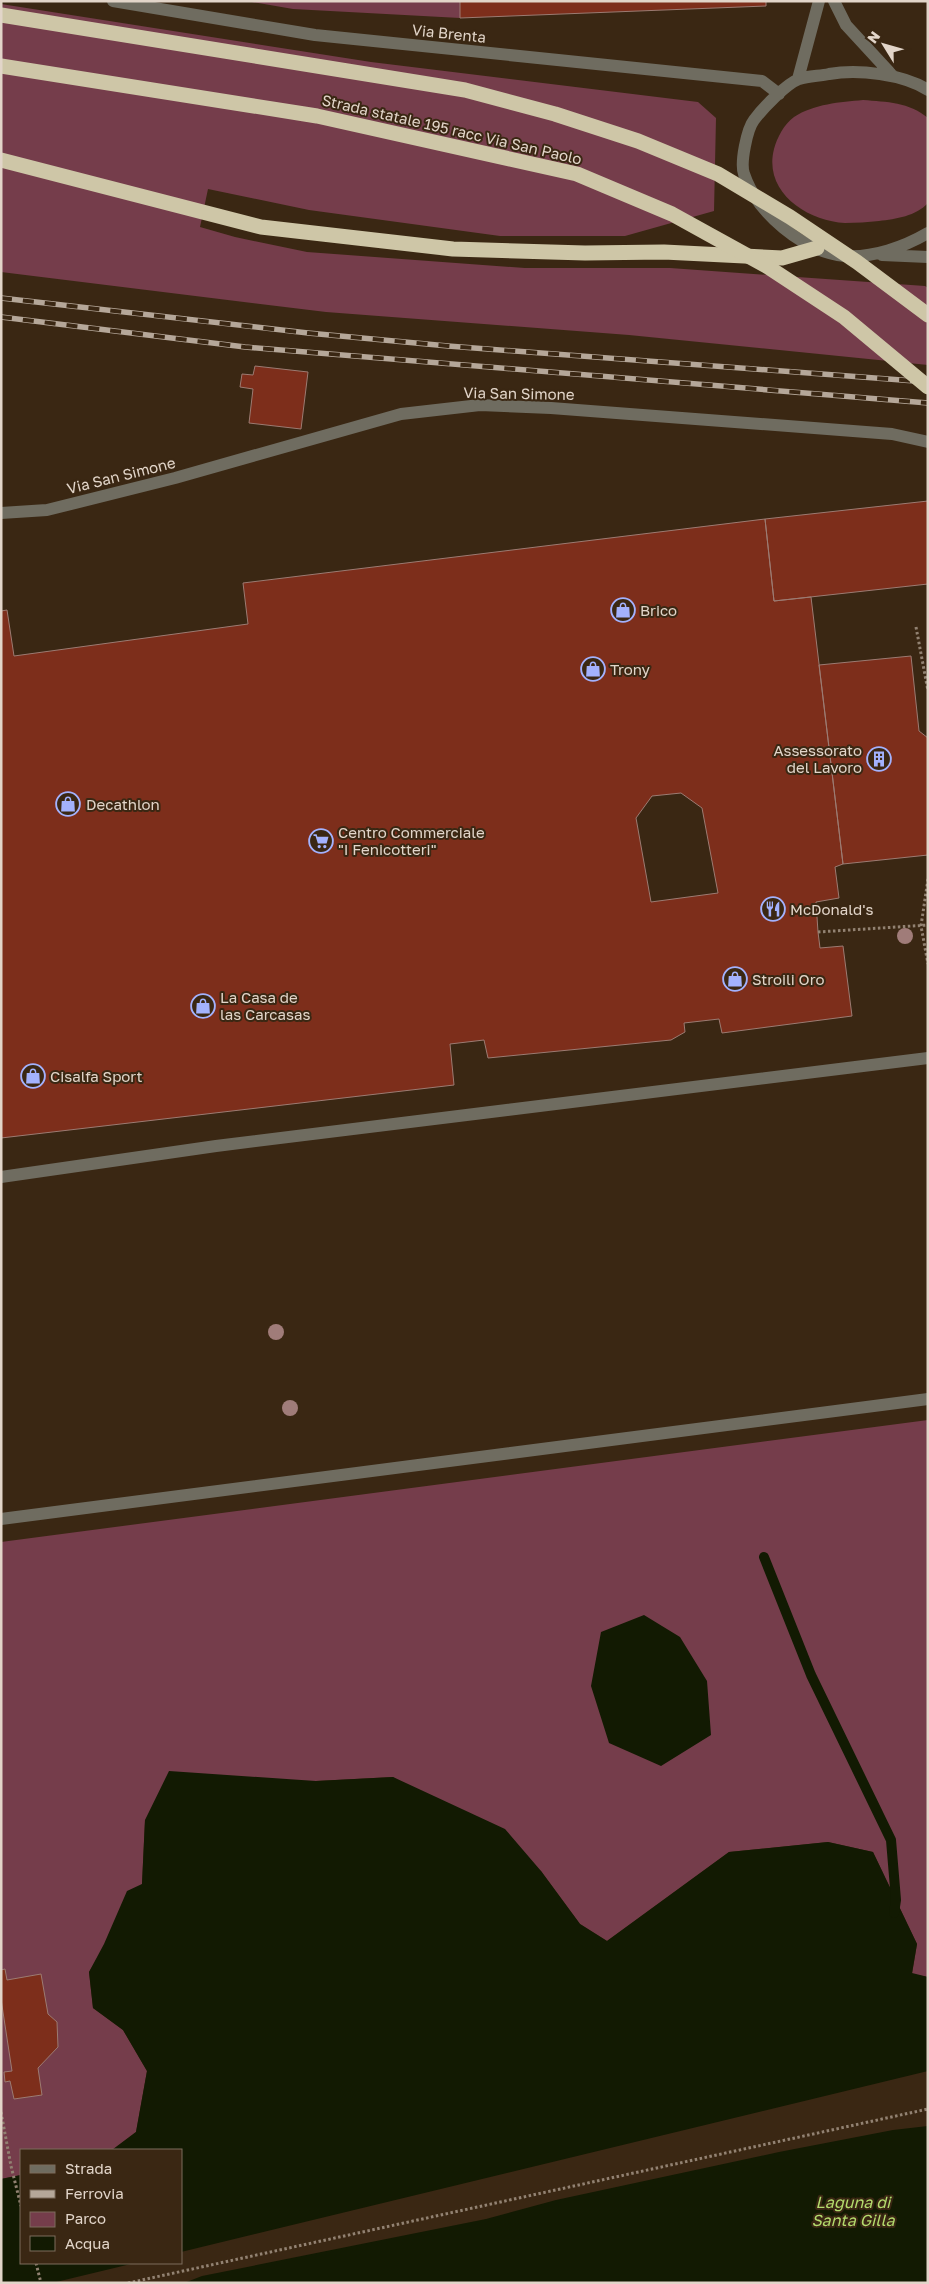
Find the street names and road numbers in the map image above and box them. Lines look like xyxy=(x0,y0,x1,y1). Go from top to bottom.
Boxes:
street label: Via Brenta xyxy=(411,20,487,46)
street label: Strada statale 195 racc Via San Paolo xyxy=(320,90,584,168)
street label: Via San Simone xyxy=(463,383,575,403)
street label: Via San Simone xyxy=(65,453,177,497)

